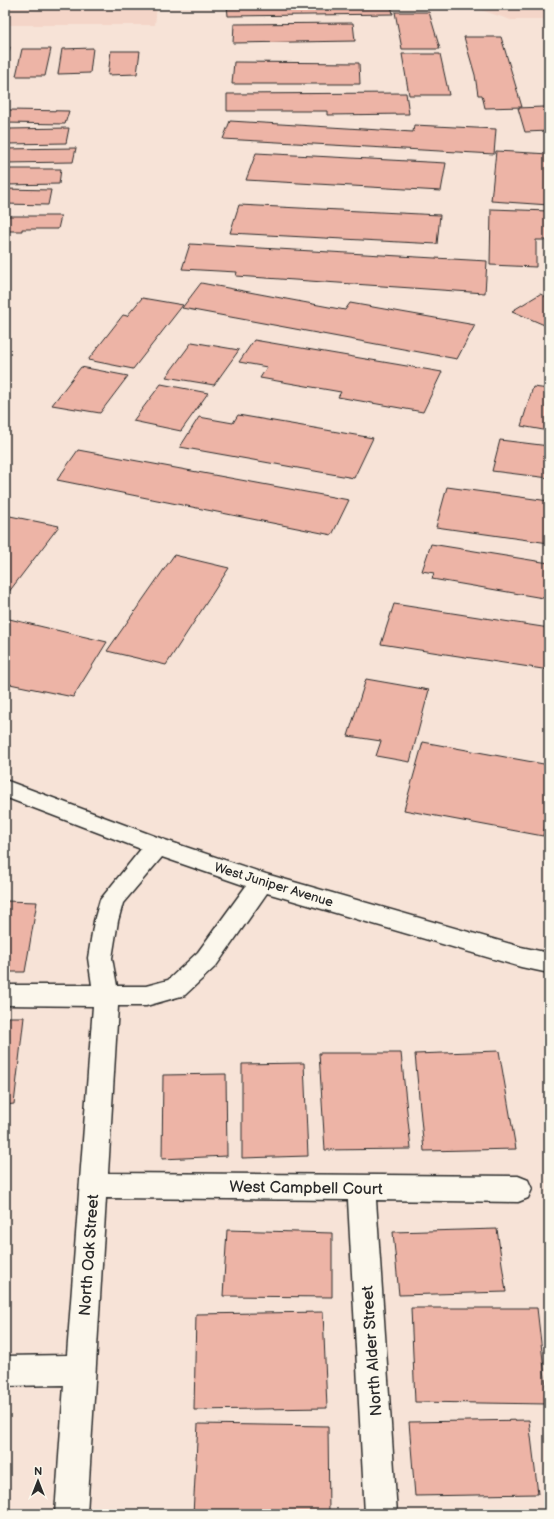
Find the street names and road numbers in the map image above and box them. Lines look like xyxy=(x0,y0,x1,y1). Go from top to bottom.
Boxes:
street label: West Juniper Avenue xyxy=(212,859,335,911)
street label: West Campbell Court xyxy=(229,1178,383,1199)
street label: North Oak Street xyxy=(76,1194,103,1317)
street label: North Alder Street xyxy=(358,1285,387,1417)

